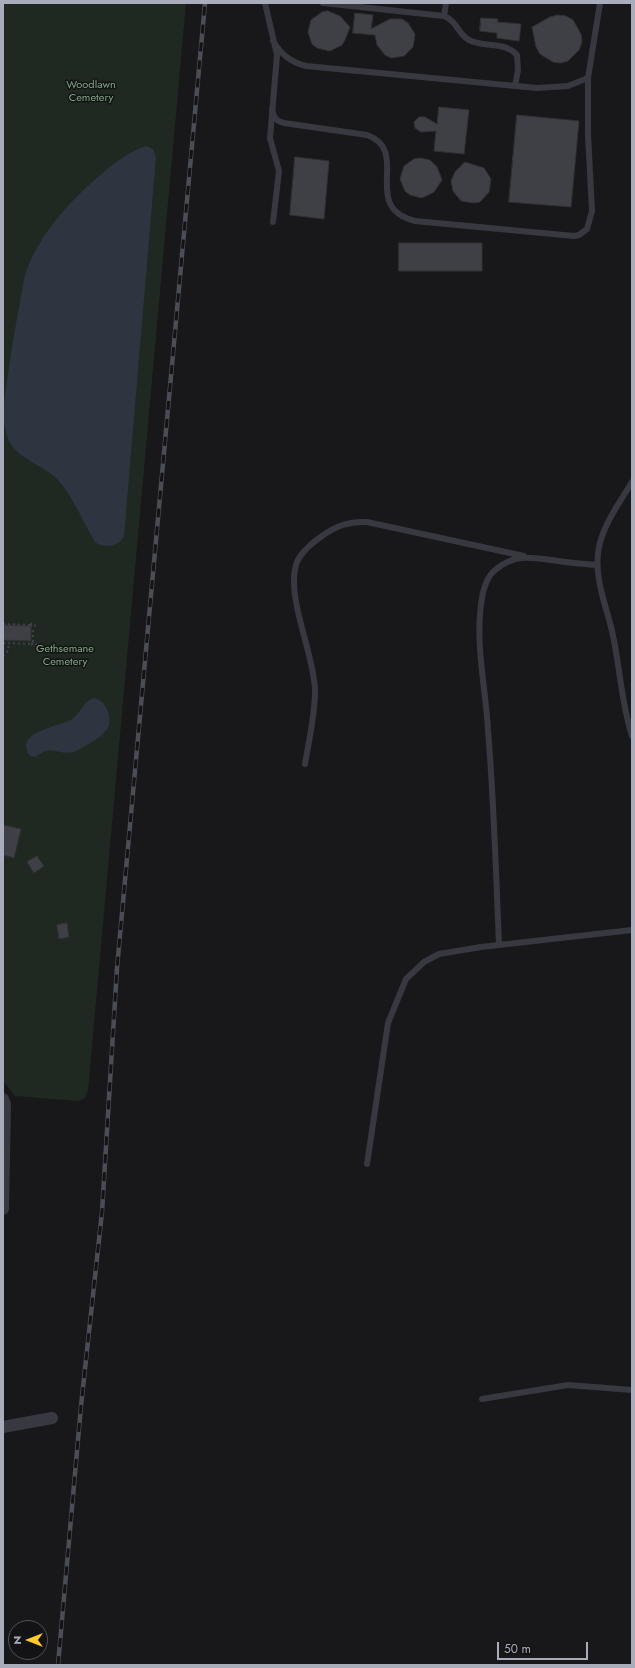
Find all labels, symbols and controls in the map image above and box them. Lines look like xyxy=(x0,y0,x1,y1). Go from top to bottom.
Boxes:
park label: Woodlawn Cemetery xyxy=(66,78,116,104)
park label: Gethsemane Cemetery xyxy=(36,642,94,668)
north arrow xyxy=(8,1620,48,1660)
scale bar xyxy=(499,1634,590,1660)
text: N xyxy=(9,1636,25,1644)
text: 50 m xyxy=(504,1640,531,1658)

